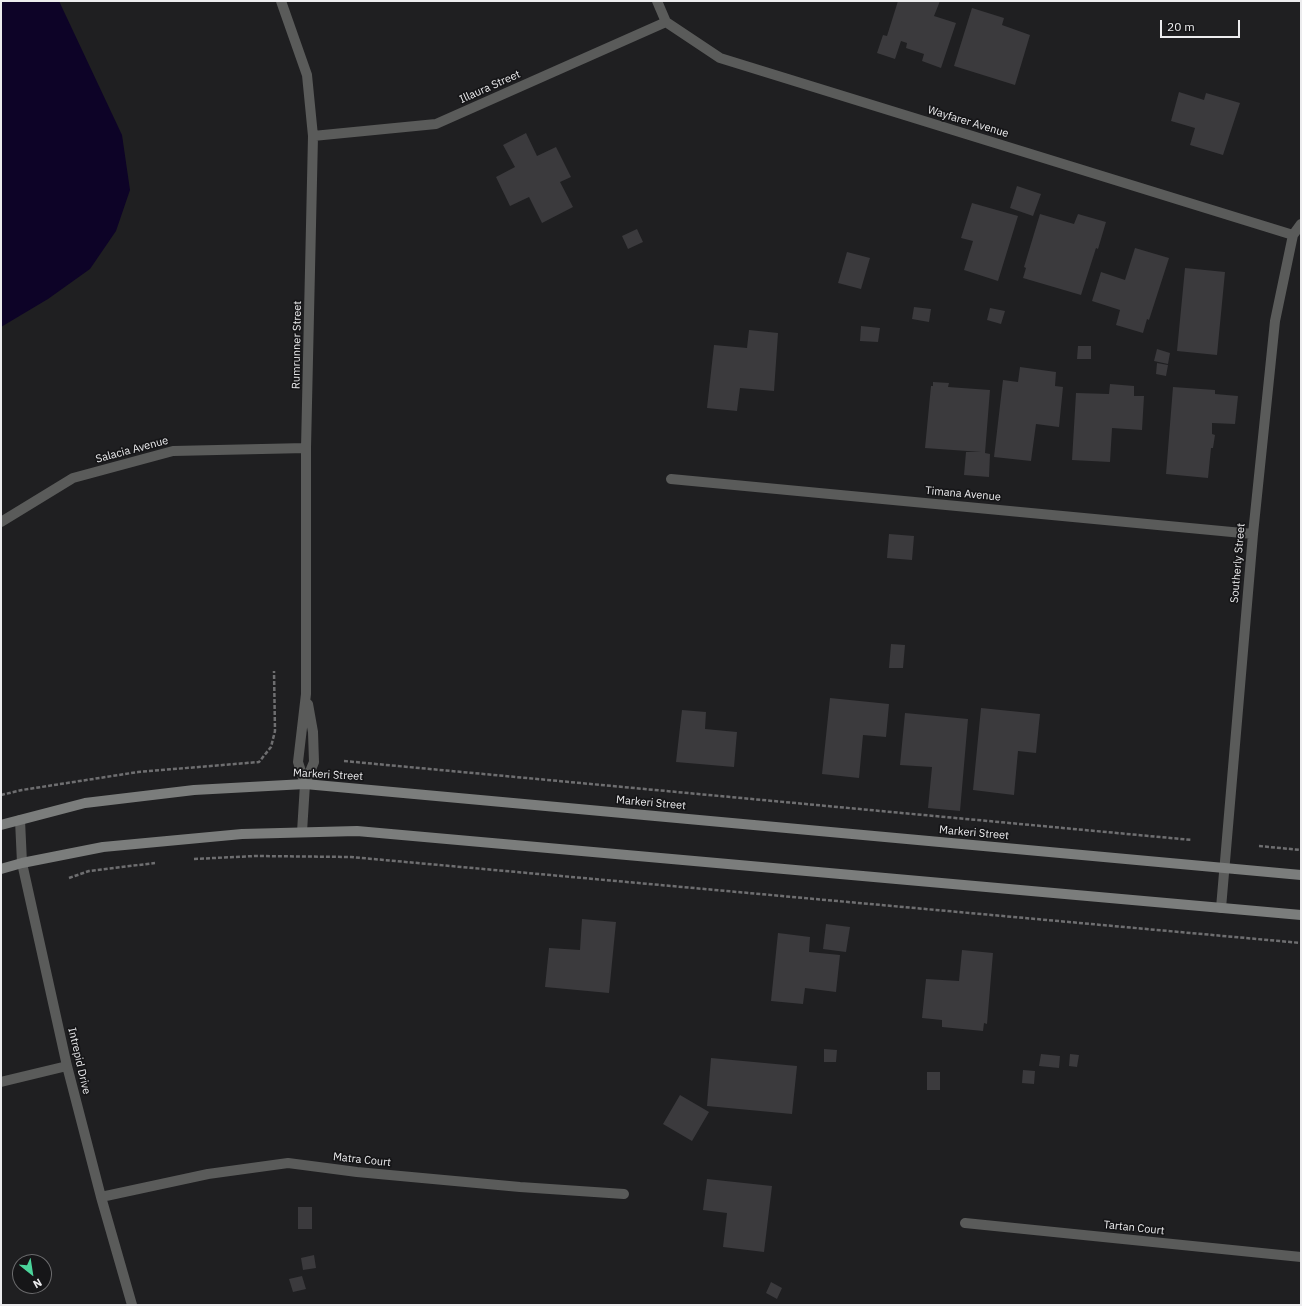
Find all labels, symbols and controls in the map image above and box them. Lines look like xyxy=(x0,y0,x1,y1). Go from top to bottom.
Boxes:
scale bar xyxy=(1162,12,1242,38)
text: 20 m xyxy=(1167,19,1195,34)
street label: Illaura Street xyxy=(458,68,522,106)
street label: Wayfarer Avenue xyxy=(926,103,1010,141)
street label: Rumrunner Street xyxy=(290,301,304,389)
street label: Salacia Avenue xyxy=(94,434,170,466)
street label: Timana Avenue xyxy=(925,484,1001,504)
street label: Southerly Street xyxy=(1228,523,1248,603)
street label: Markeri Street xyxy=(293,767,363,783)
street label: Markeri Street xyxy=(616,793,686,813)
street label: Markeri Street xyxy=(939,823,1009,843)
street label: Intrepid Drive xyxy=(65,1026,93,1096)
street label: Matra Court xyxy=(332,1150,392,1170)
street label: Tartan Court xyxy=(1103,1218,1165,1238)
north arrow xyxy=(12,1254,52,1294)
text: N xyxy=(31,1275,44,1292)

